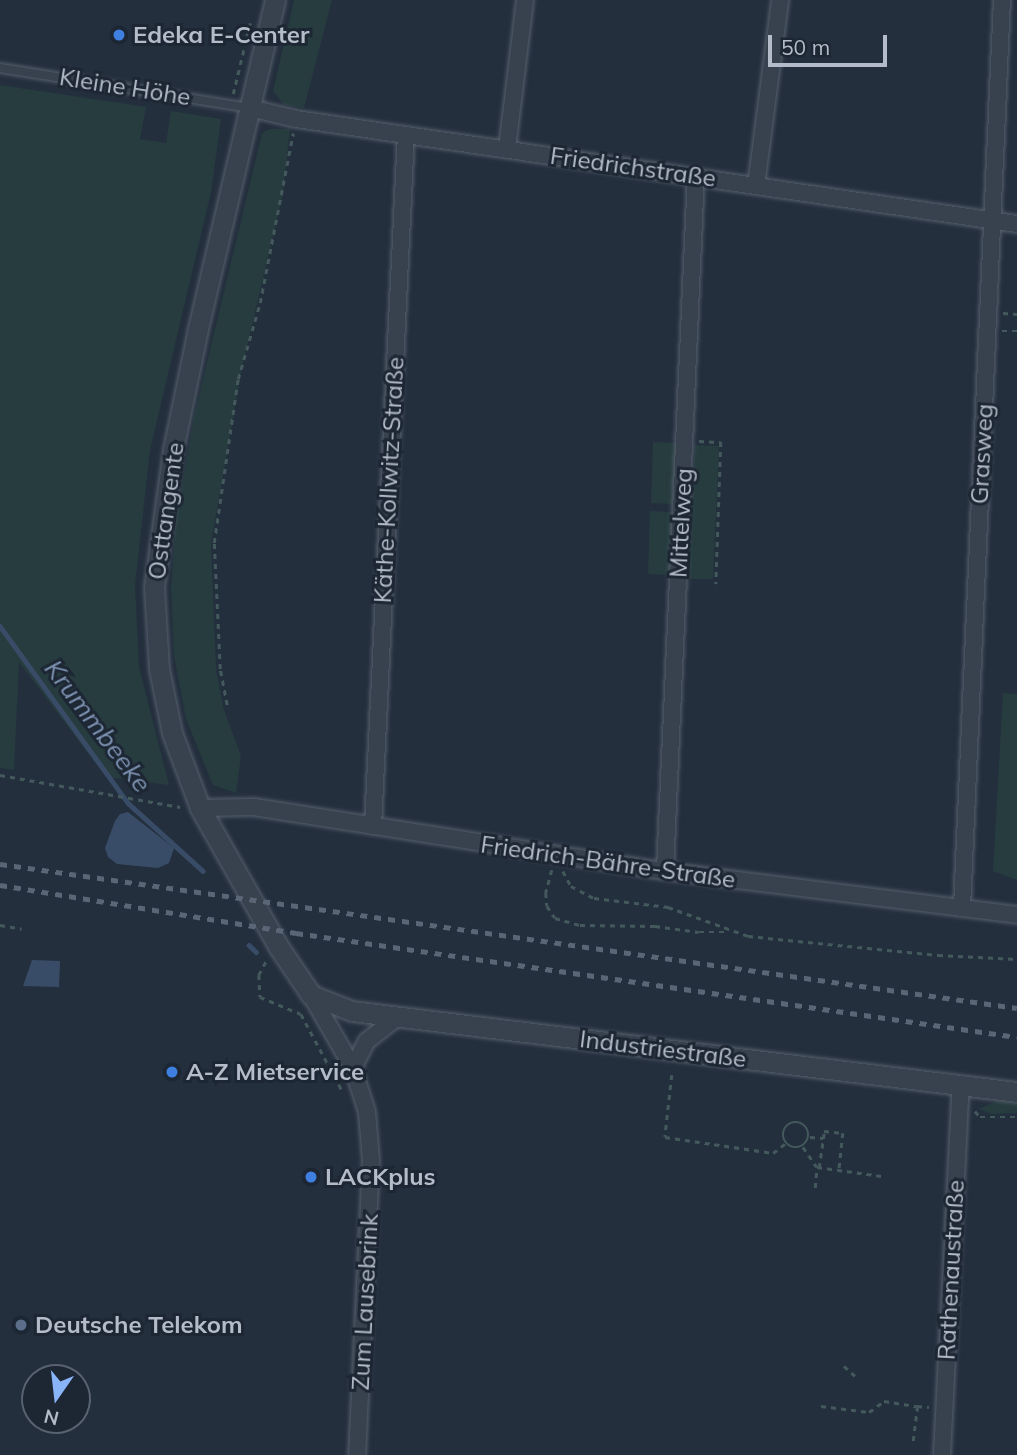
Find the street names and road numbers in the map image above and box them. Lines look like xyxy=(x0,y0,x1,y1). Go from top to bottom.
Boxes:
street label: Kleine Höhe xyxy=(57,62,193,112)
street label: Friedrichstraße xyxy=(548,141,718,193)
street label: Käthe-Kollwitz-Straße xyxy=(368,356,410,604)
street label: Grasweg xyxy=(965,403,999,505)
street label: Osttangente xyxy=(142,441,190,581)
street label: Mittelweg xyxy=(664,467,698,579)
street label: Friedrich-Bähre-Straße xyxy=(479,830,737,894)
street label: Industriestraße xyxy=(578,1024,748,1074)
street label: Rathenaustraße xyxy=(932,1179,970,1361)
street label: Zum Lausebrink xyxy=(346,1213,384,1391)

